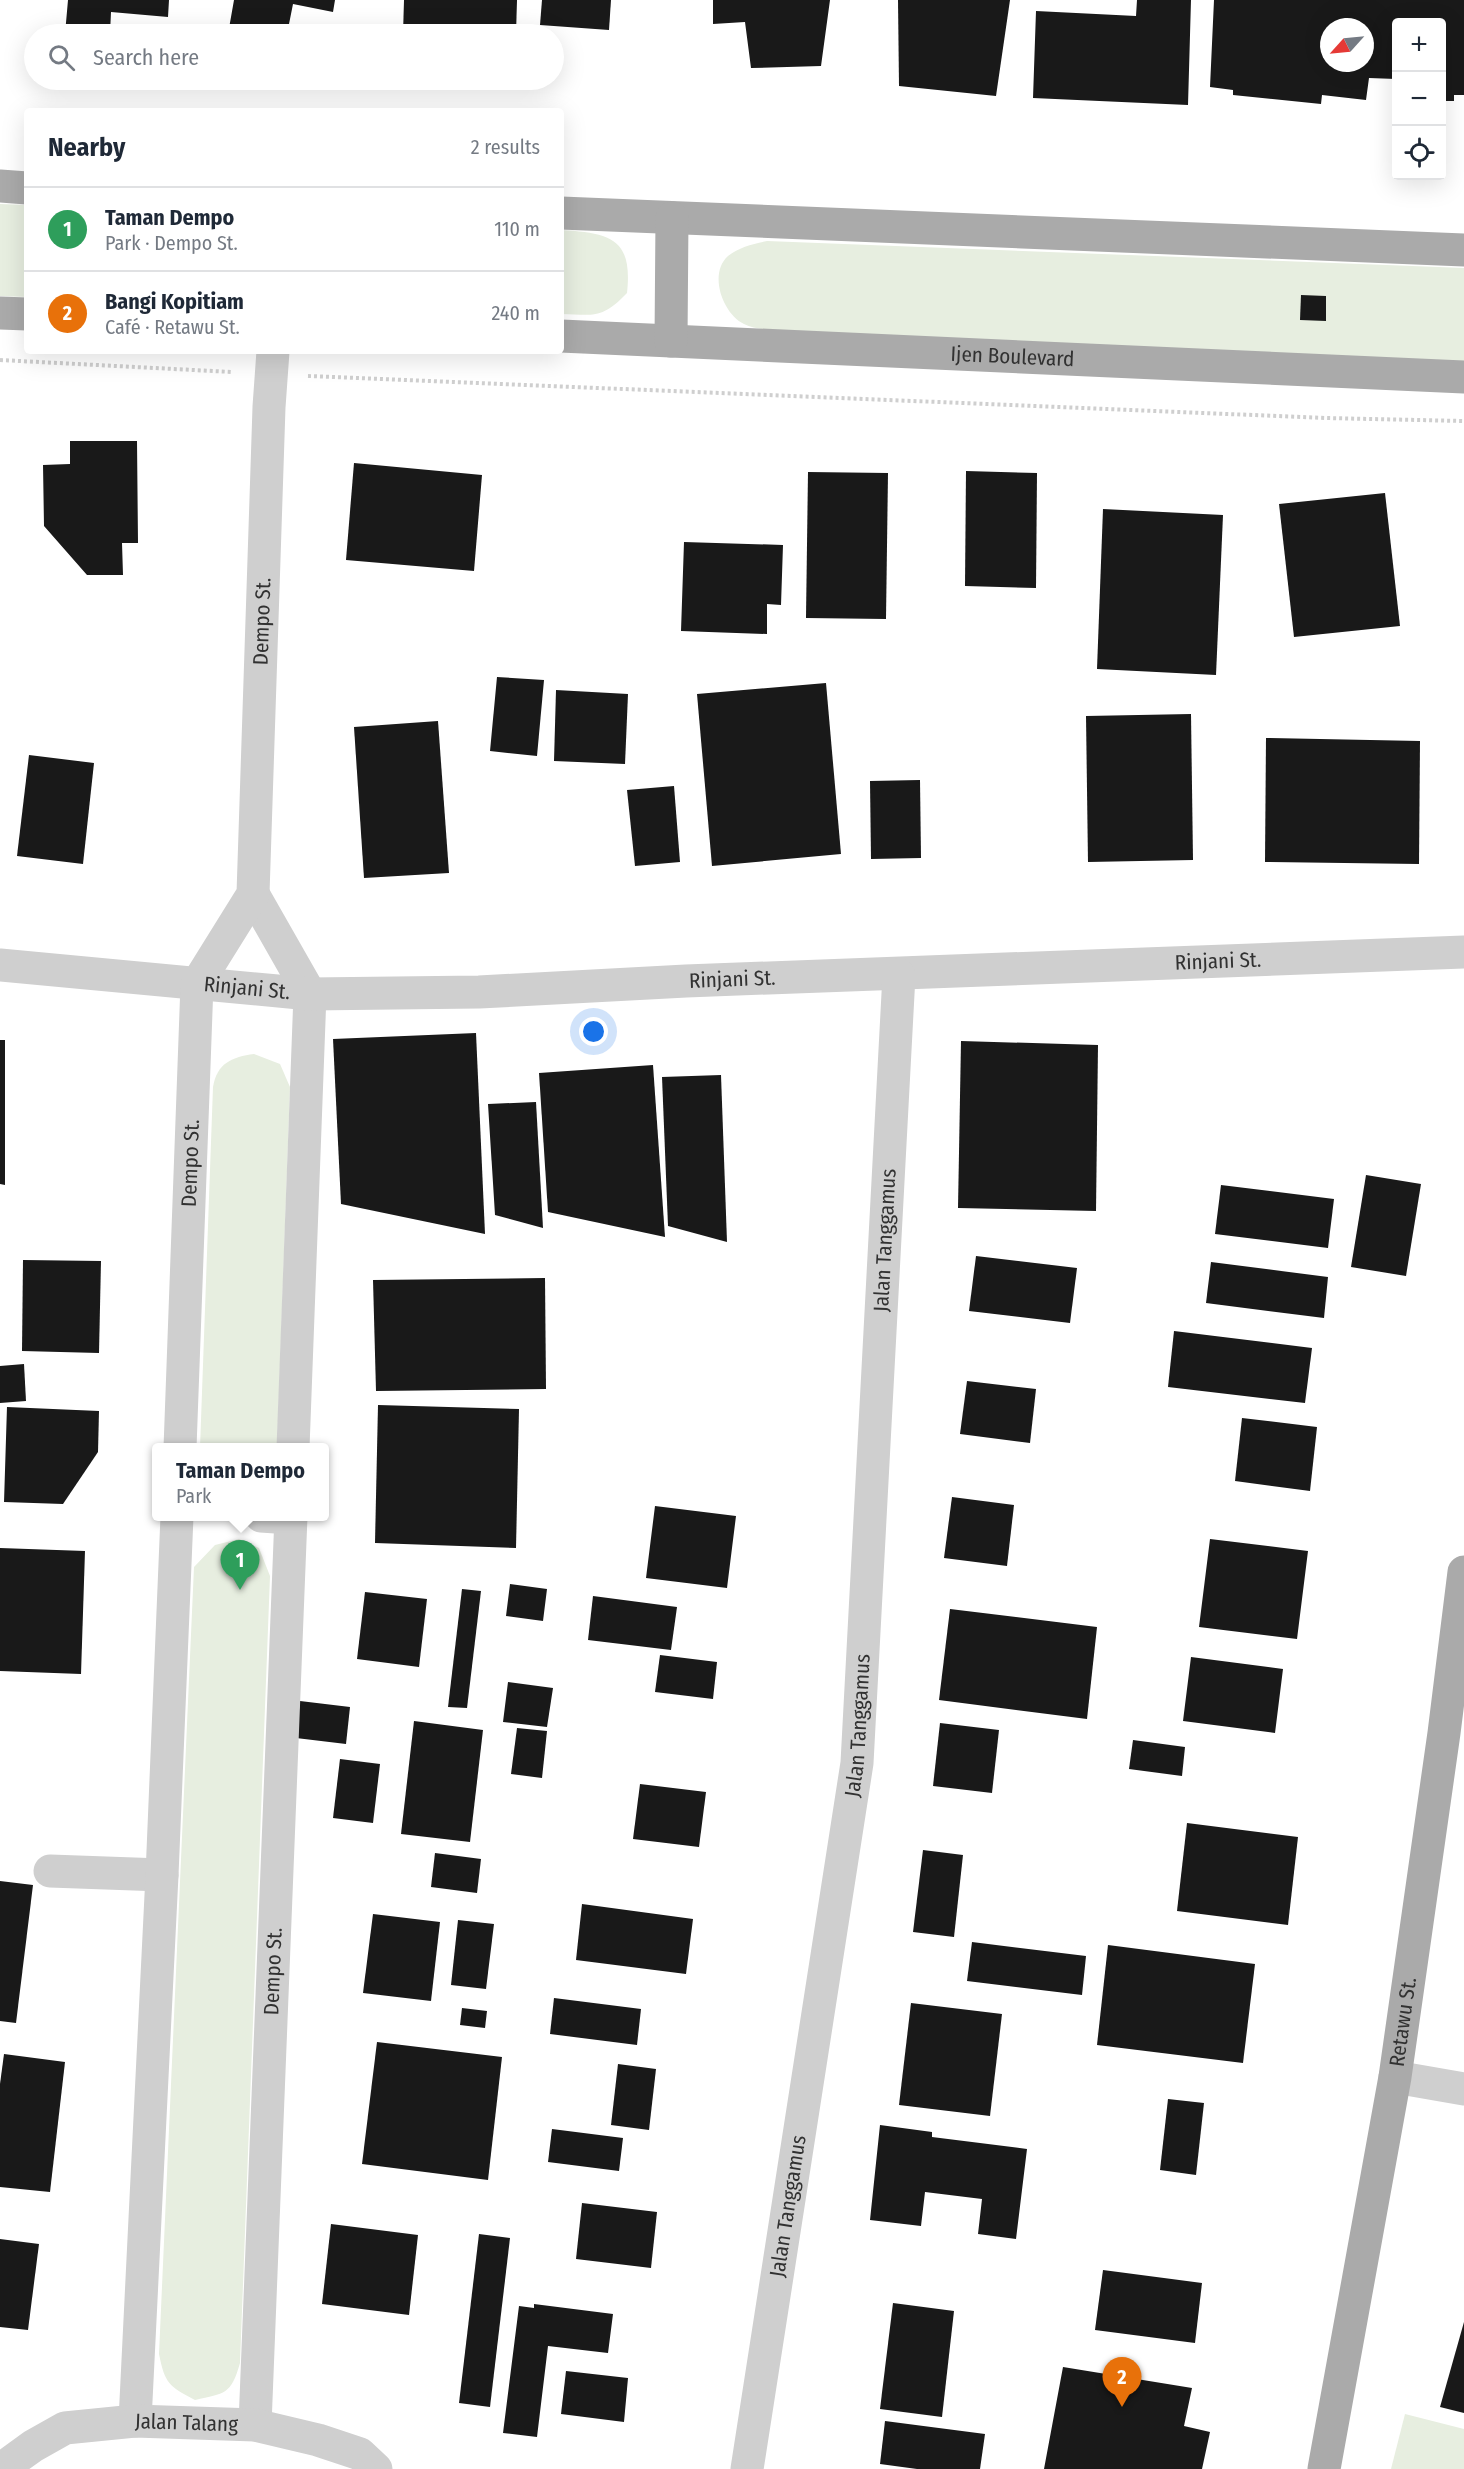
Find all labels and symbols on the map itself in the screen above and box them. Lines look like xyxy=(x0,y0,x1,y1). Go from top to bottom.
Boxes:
north arrow xyxy=(1320,18,1374,72)
street label: Ijen Boulevard xyxy=(950,341,1075,372)
street label: Dempo St. xyxy=(248,577,276,666)
street label: Rinjani St. xyxy=(1174,947,1262,976)
street label: Rinjani St. xyxy=(689,965,776,994)
street label: Rinjani St. xyxy=(203,971,291,1005)
your location xyxy=(579,1017,608,1046)
street label: Dempo St. xyxy=(176,1119,205,1208)
street label: Jalan Tanggamus xyxy=(868,1168,902,1313)
pin: 1 xyxy=(220,1540,260,1590)
street label: Jalan Tanggamus xyxy=(839,1653,876,1799)
street label: Dempo St. xyxy=(258,1927,288,2016)
street label: Retawu St. xyxy=(1384,1976,1422,2068)
street label: Jalan Tanggamus xyxy=(764,2133,812,2279)
pin: 2 xyxy=(1102,2358,1142,2407)
street label: Jalan Talang xyxy=(135,2408,239,2437)

